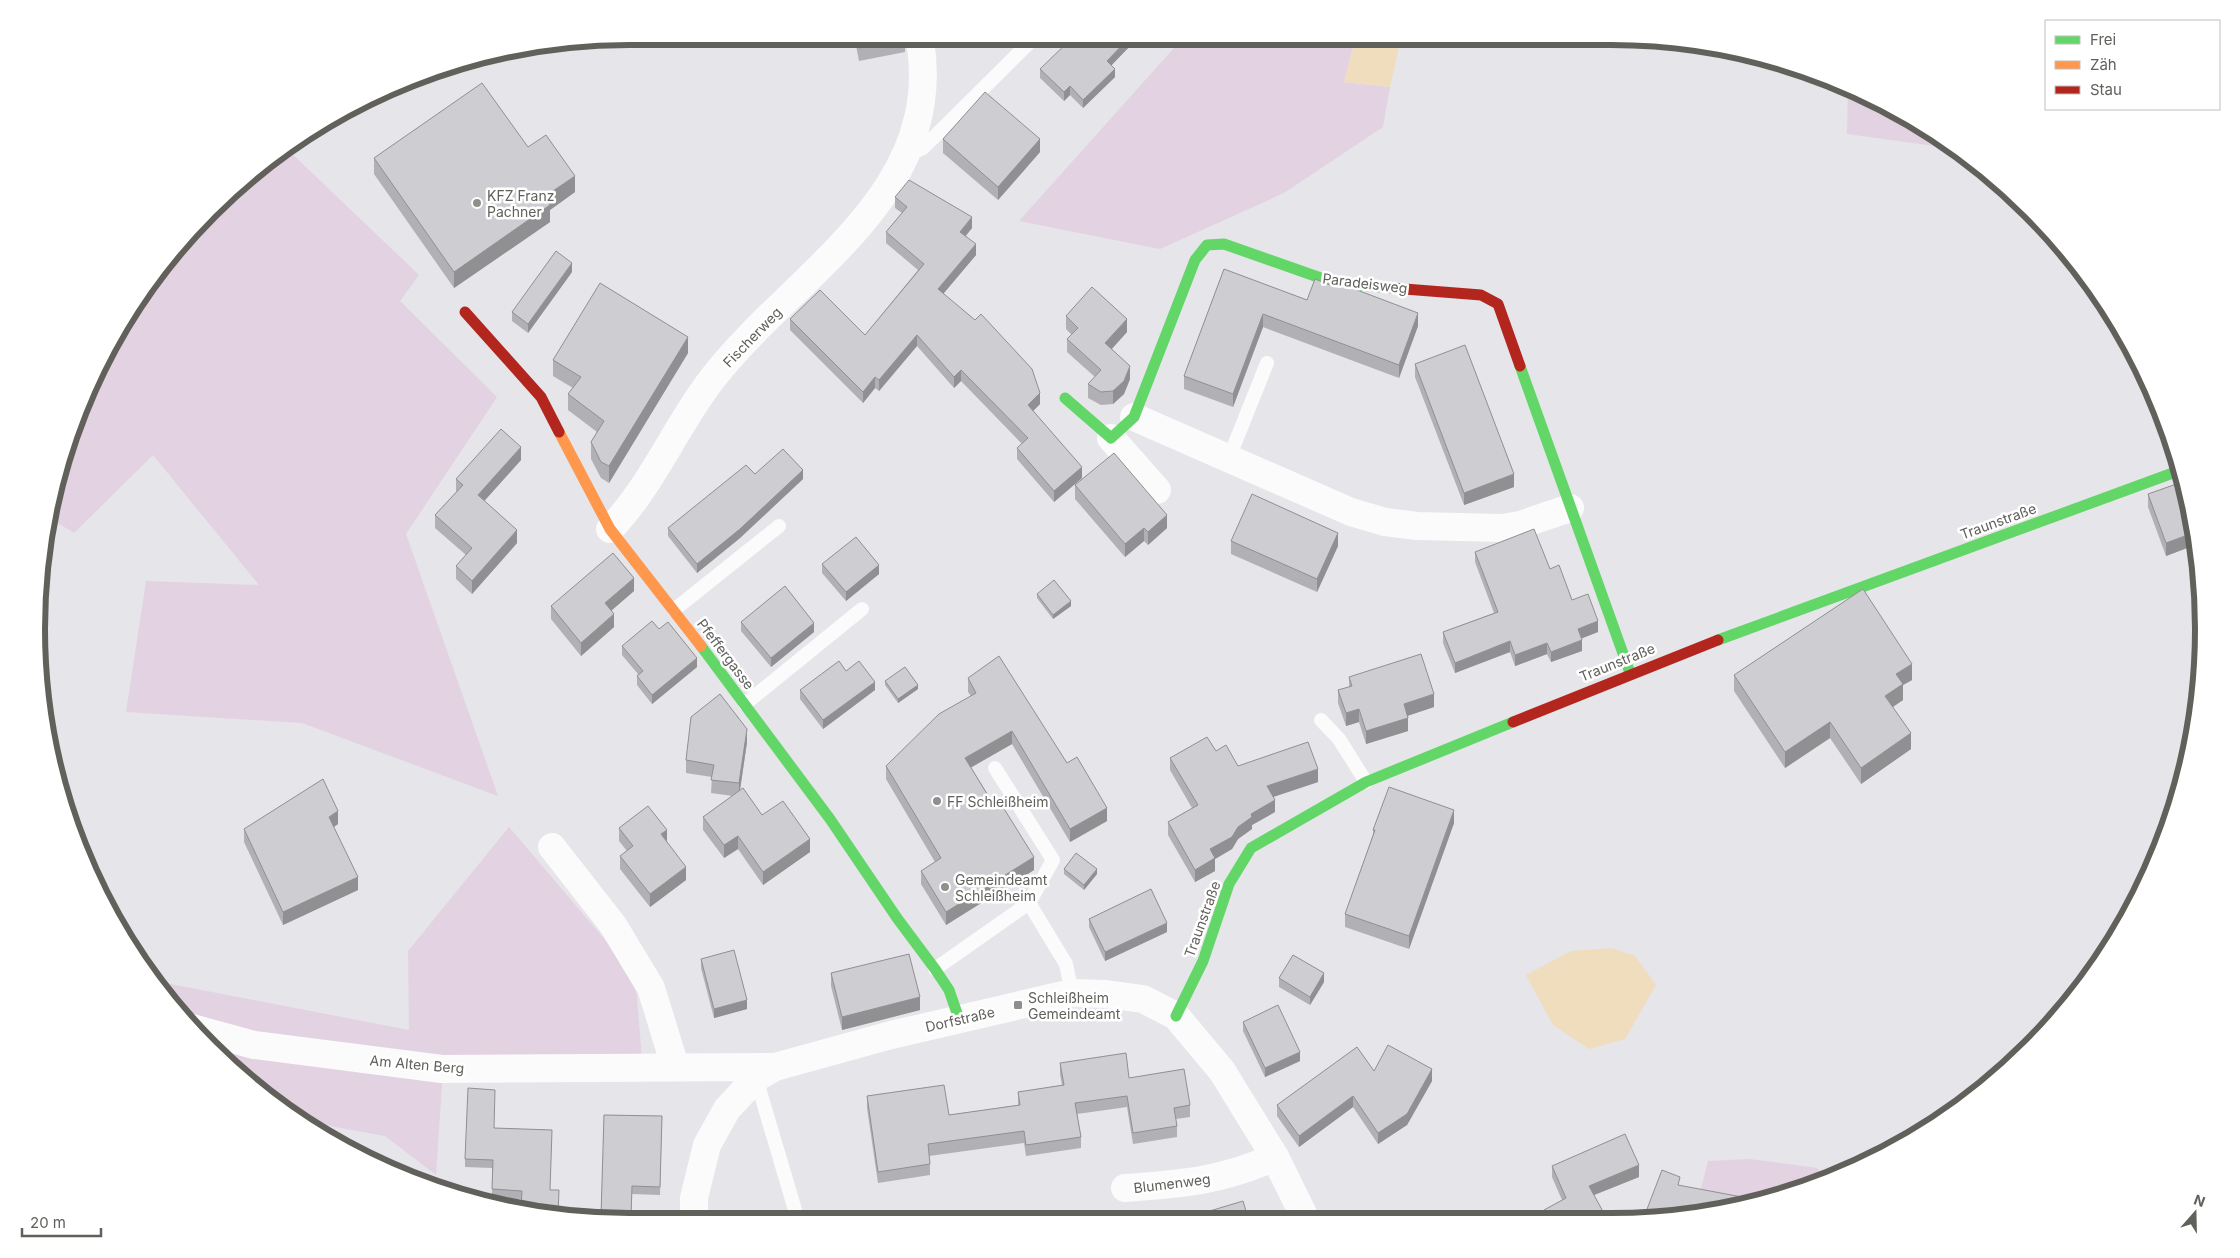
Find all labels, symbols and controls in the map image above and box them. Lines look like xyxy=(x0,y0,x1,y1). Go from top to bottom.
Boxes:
legend xyxy=(2045,20,2220,110)
text: Frei xyxy=(2090,30,2116,49)
text: Zäh xyxy=(2090,55,2117,74)
text: Stau xyxy=(2090,80,2122,99)
place label: KFZ Franz Pachner xyxy=(487,187,554,220)
marker: KFZ Franz Pachner xyxy=(471,197,483,209)
street label: Paradeisweg xyxy=(1322,269,1408,297)
street label: Fischerweg xyxy=(719,303,785,371)
street label: Traunstraße xyxy=(1958,499,2038,543)
street label: Pfeffergasse xyxy=(694,615,758,693)
street label: Traunstraße xyxy=(1577,639,1657,685)
place label: FF Schleißheim xyxy=(947,793,1048,810)
marker: FF Schleißheim xyxy=(931,795,943,807)
place label: Gemeindeamt Schleißheim xyxy=(955,871,1048,904)
street label: Traunstraße xyxy=(1180,879,1224,959)
marker: Gemeindeamt Schleißheim xyxy=(939,881,951,893)
place label: Schleißheim Gemeindeamt xyxy=(1028,989,1121,1022)
marker: Schleißheim Gemeindeamt xyxy=(1012,999,1024,1011)
street label: Dorfstraße xyxy=(924,1003,996,1035)
street label: Am Alten Berg xyxy=(369,1051,465,1077)
street label: Blumenweg xyxy=(1133,1170,1211,1196)
north arrow xyxy=(2170,1188,2220,1238)
text: N xyxy=(2192,1191,2208,1210)
scale bar xyxy=(22,1206,101,1238)
text: 20 m xyxy=(30,1213,66,1232)

